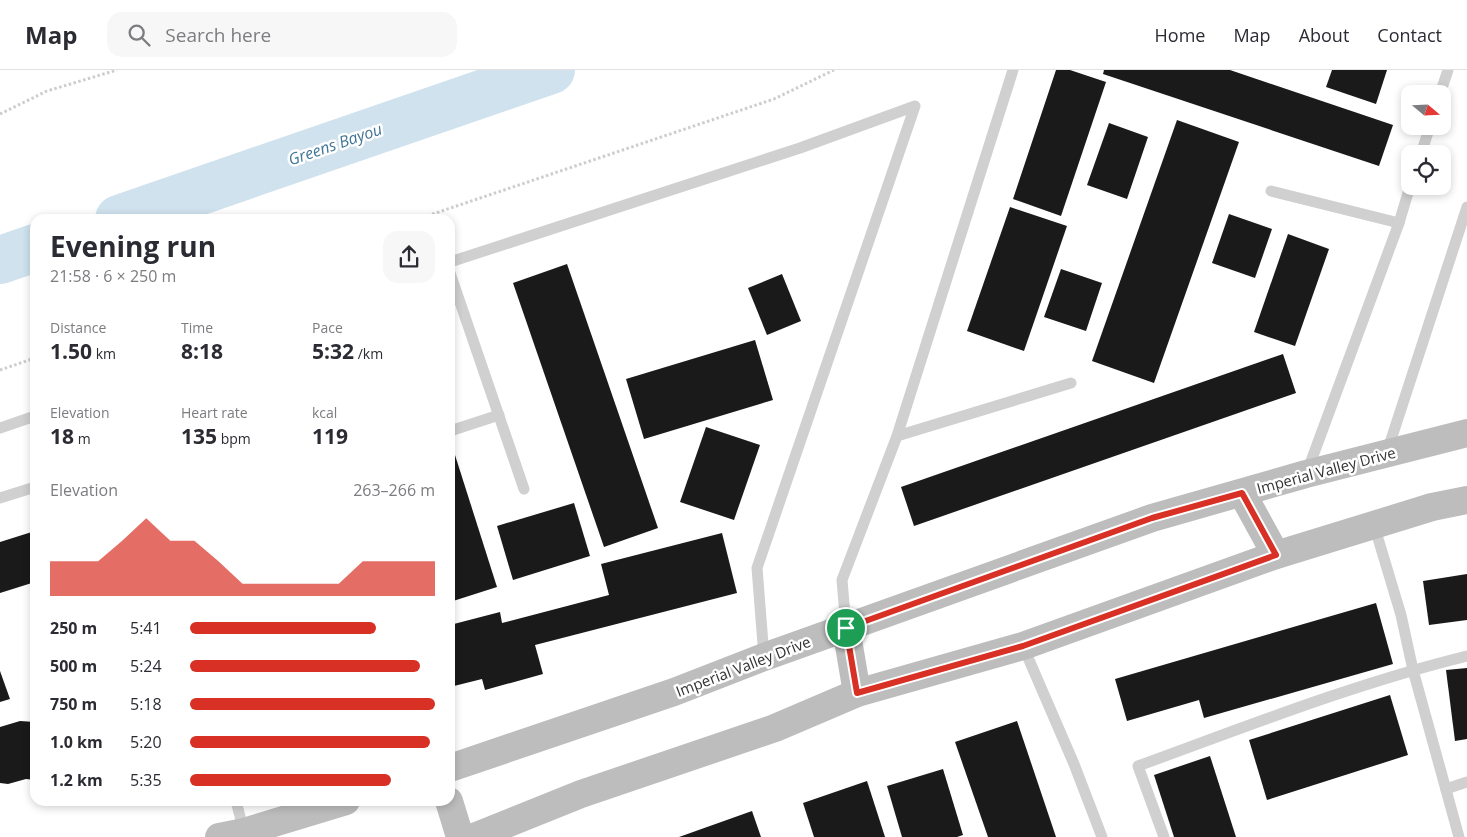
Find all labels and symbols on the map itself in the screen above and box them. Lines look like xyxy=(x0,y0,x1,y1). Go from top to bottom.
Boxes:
north arrow xyxy=(1401,85,1451,135)
water label: Greens Bayou xyxy=(285,118,385,170)
street label: Imperial Valley Drive xyxy=(1254,442,1398,498)
pin xyxy=(825,607,867,649)
street label: Imperial Valley Drive xyxy=(673,631,813,701)

